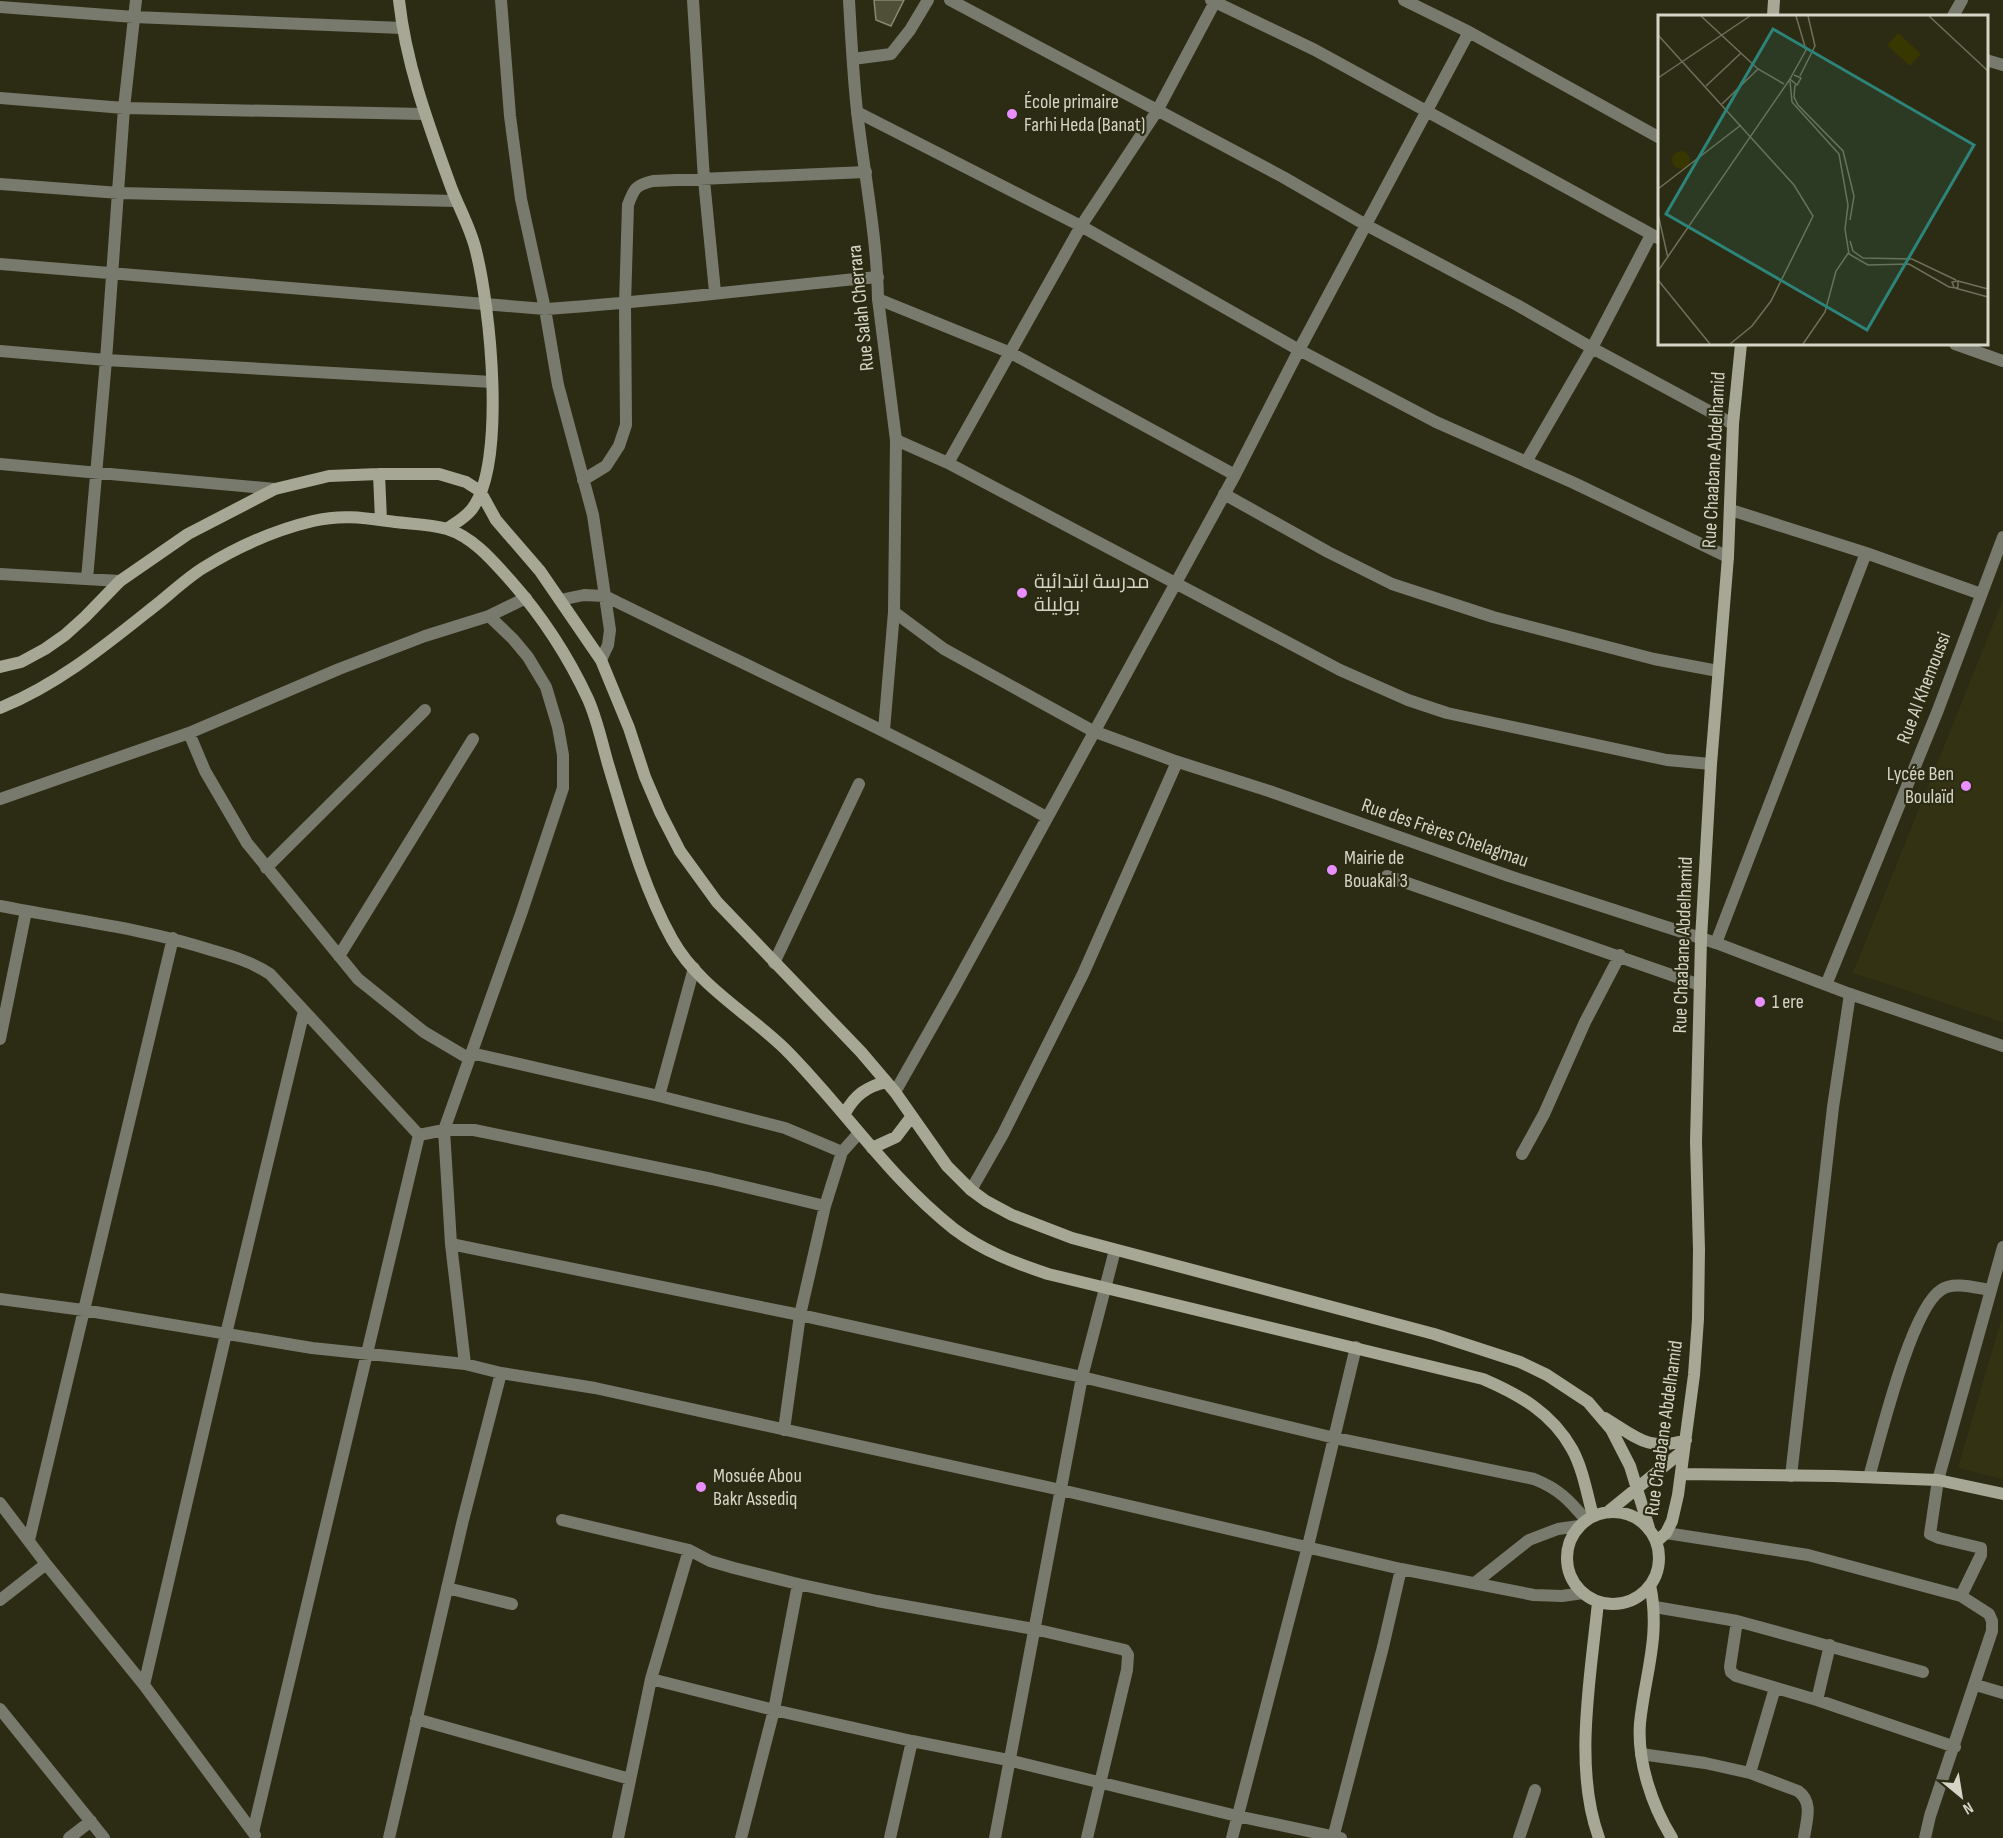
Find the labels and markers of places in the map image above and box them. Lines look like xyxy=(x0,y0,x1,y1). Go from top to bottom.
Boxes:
place label: École primaire Farhi Heda (Banat) xyxy=(1024,90,1145,137)
marker: École primaire Farhi Heda (Banat) xyxy=(1005,107,1019,121)
place label: مدرسة ابتدائية بوليلة xyxy=(1034,570,1150,617)
marker: مدرسة ابتدائية بوليلة xyxy=(1015,586,1029,600)
place label: Lycée Ben Boulaïd xyxy=(1887,762,1954,809)
marker: Lycée Ben Boulaïd xyxy=(1959,779,1973,793)
place label: Mairie de Bouakal 3 xyxy=(1344,846,1408,893)
marker: Mairie de Bouakal 3 xyxy=(1325,863,1339,877)
place label: 1 ere xyxy=(1772,990,1804,1014)
marker: 1 ere xyxy=(1753,995,1767,1009)
place label: Mosuée Abou Bakr Assediq xyxy=(713,1464,802,1511)
marker: Mosuée Abou Bakr Assediq xyxy=(694,1480,708,1494)

